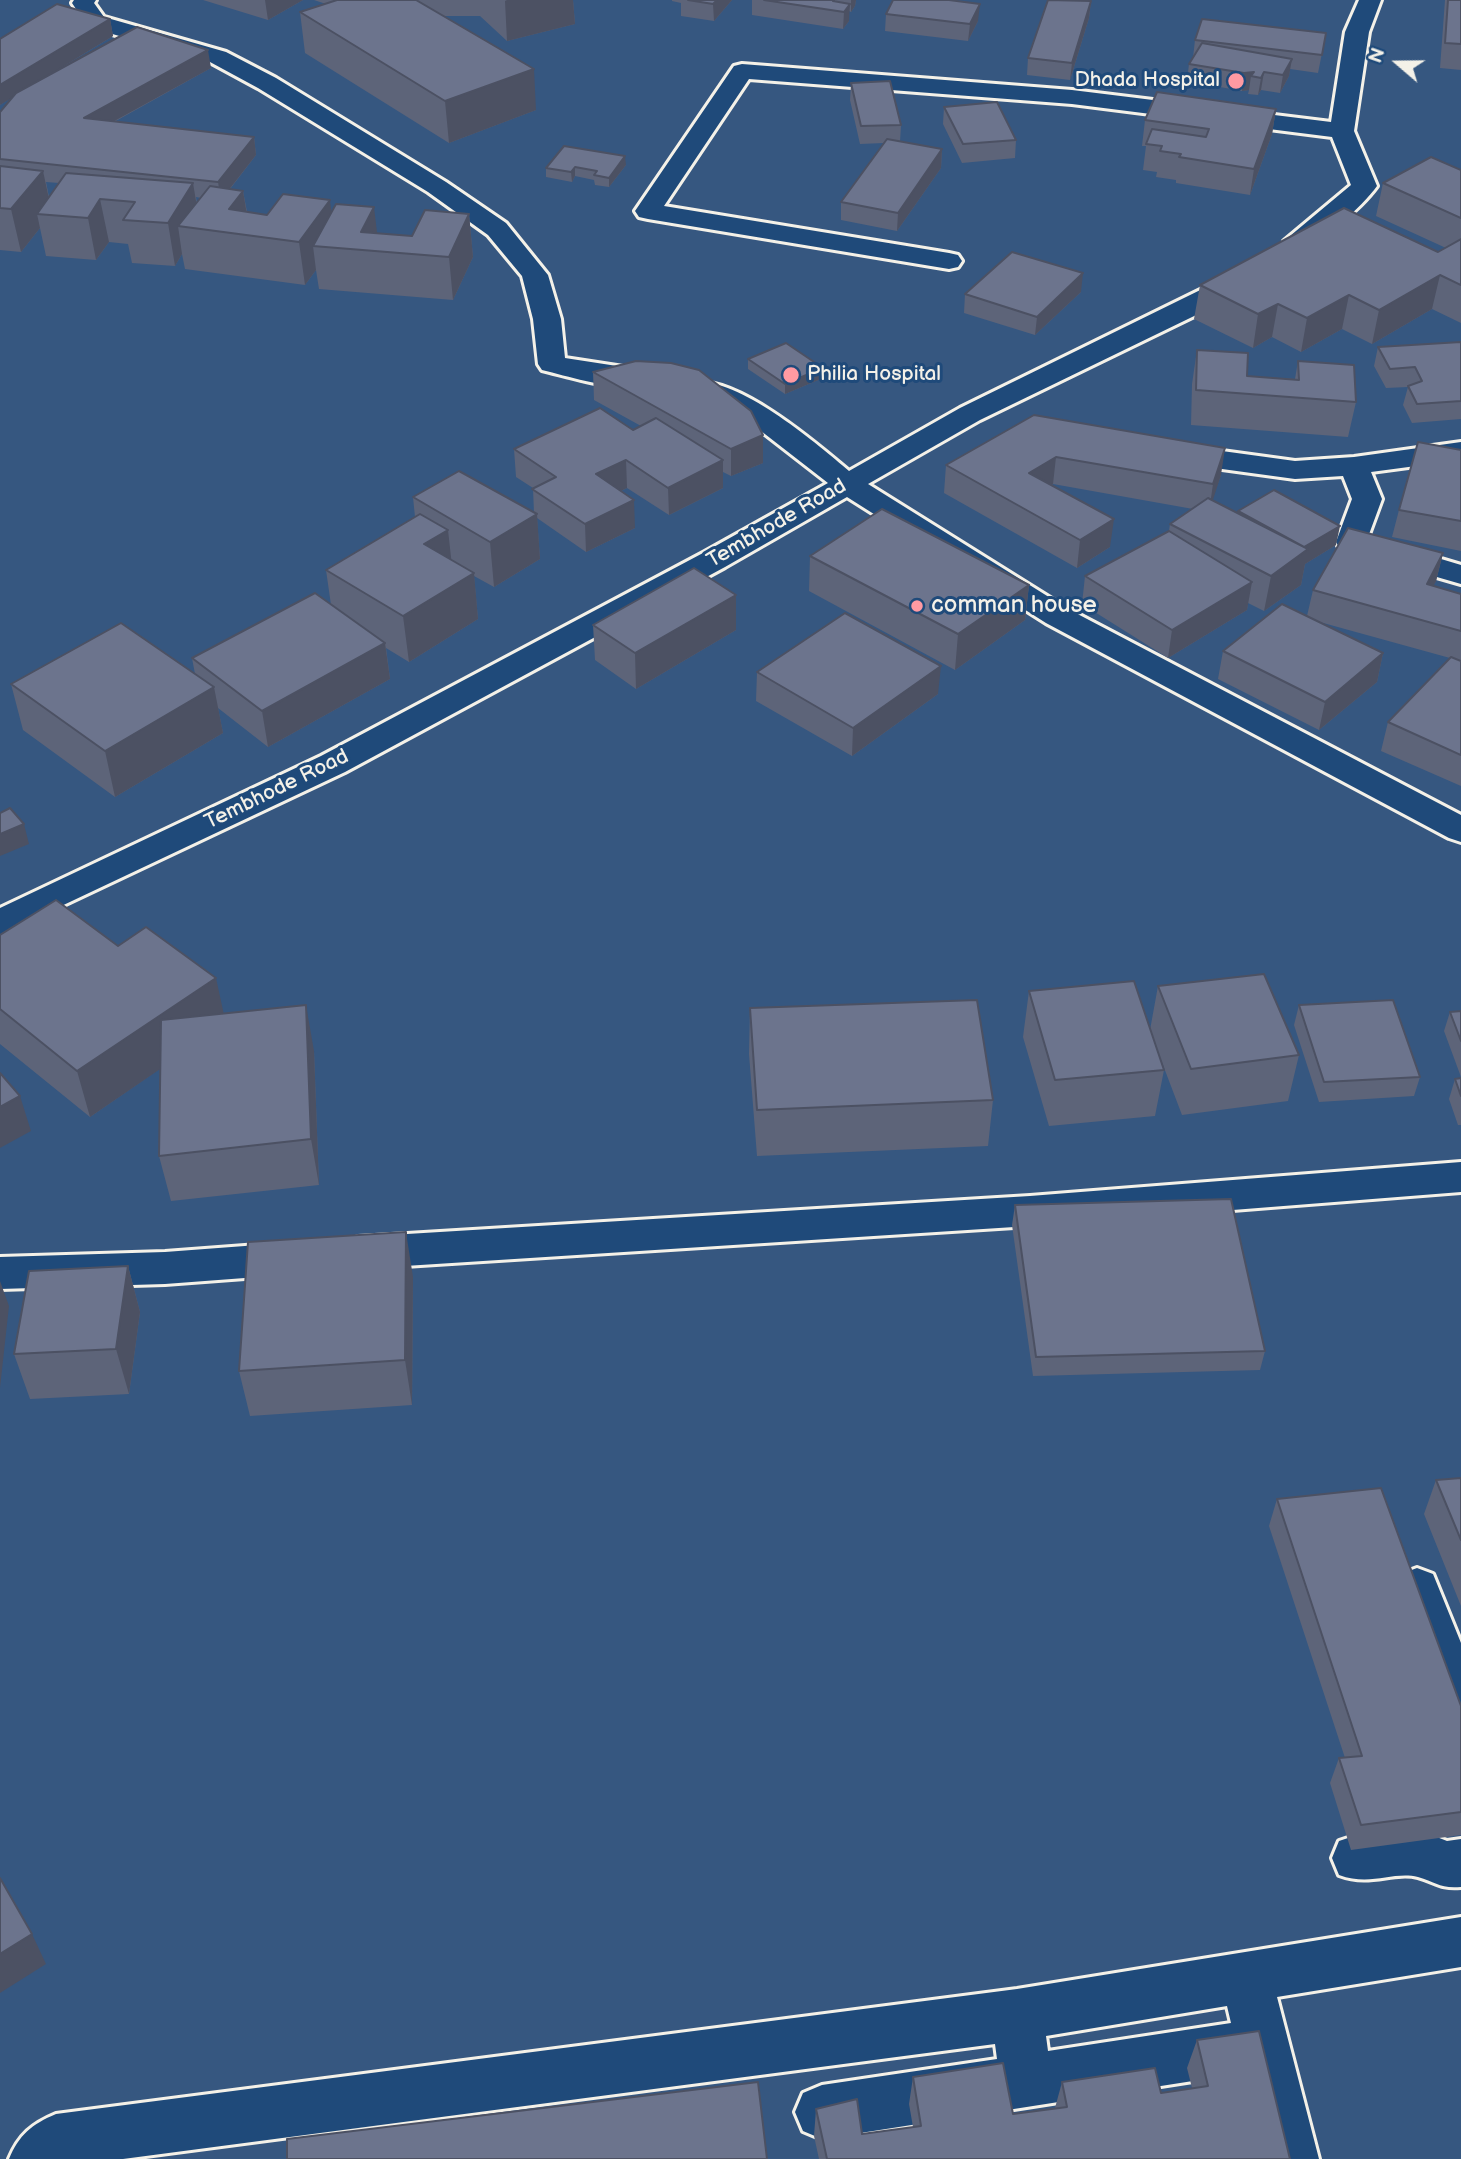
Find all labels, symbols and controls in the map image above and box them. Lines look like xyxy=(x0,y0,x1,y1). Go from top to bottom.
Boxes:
north arrow xyxy=(1363,28,1433,98)
text: N xyxy=(1365,45,1391,66)
place label: Dhada Hospital xyxy=(1074,68,1220,94)
marker: Dhada Hospital xyxy=(1226,71,1246,91)
place label: Philia Hospital xyxy=(807,362,941,388)
marker: Philia Hospital xyxy=(781,365,801,385)
street label: Tembhode Road xyxy=(703,474,851,574)
place label: comman house xyxy=(931,592,1097,620)
marker: comman house xyxy=(909,598,925,614)
street label: Tembhode Road xyxy=(201,744,353,836)

